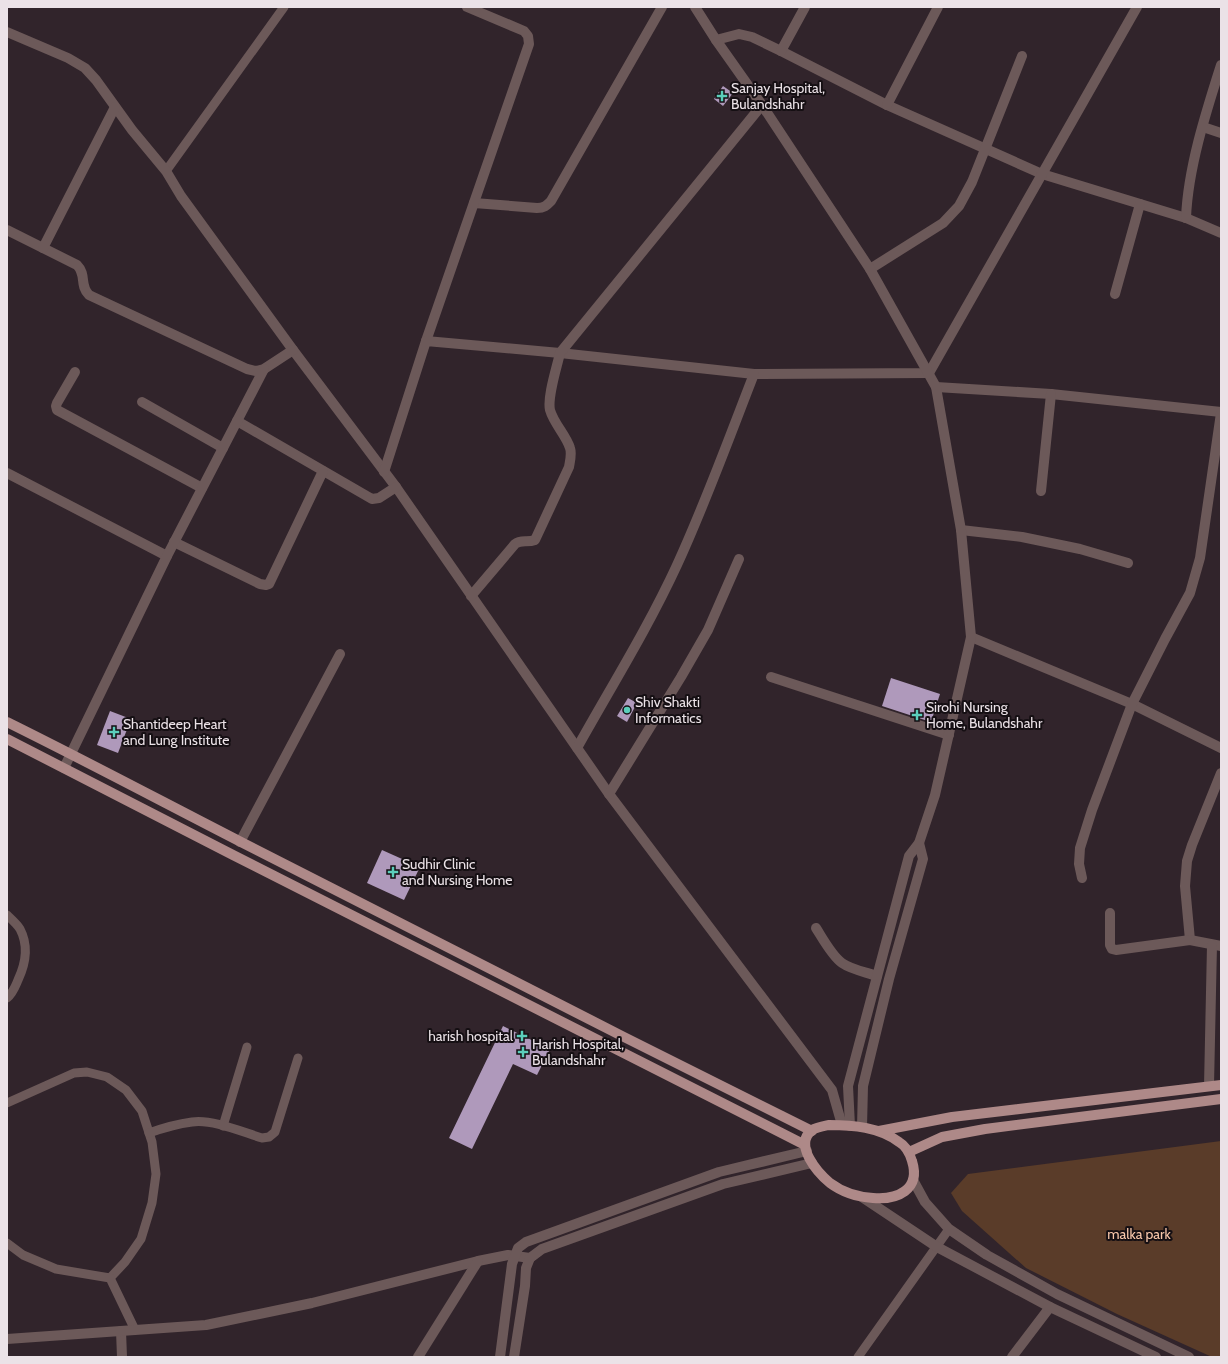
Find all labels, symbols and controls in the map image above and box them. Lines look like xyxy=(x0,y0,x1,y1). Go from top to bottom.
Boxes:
place label: Sanjay Hospital, Bulandshahr xyxy=(731,79,825,113)
marker: Sanjay Hospital, Bulandshahr xyxy=(716,90,728,102)
place label: Shiv Shakti Informatics xyxy=(635,693,702,727)
place label: Sirohi Nursing Home, Bulandshahr xyxy=(926,698,1043,732)
marker: Shiv Shakti Informatics xyxy=(622,705,632,715)
marker: Sirohi Nursing Home, Bulandshahr xyxy=(911,709,923,721)
place label: Shantideep Heart and Lung Institute xyxy=(123,715,229,749)
marker: Shantideep Heart and Lung Institute xyxy=(108,726,120,738)
place label: Sudhir Clinic and Nursing Home xyxy=(402,855,512,889)
marker: Sudhir Clinic and Nursing Home xyxy=(387,866,399,878)
place label: harish hospital xyxy=(428,1027,514,1045)
marker: harish hospital xyxy=(516,1030,528,1042)
place label: Harish Hospital, Bulandshahr xyxy=(532,1035,624,1069)
marker: Harish Hospital, Bulandshahr xyxy=(517,1046,529,1058)
park label: malka park xyxy=(1107,1225,1172,1243)

